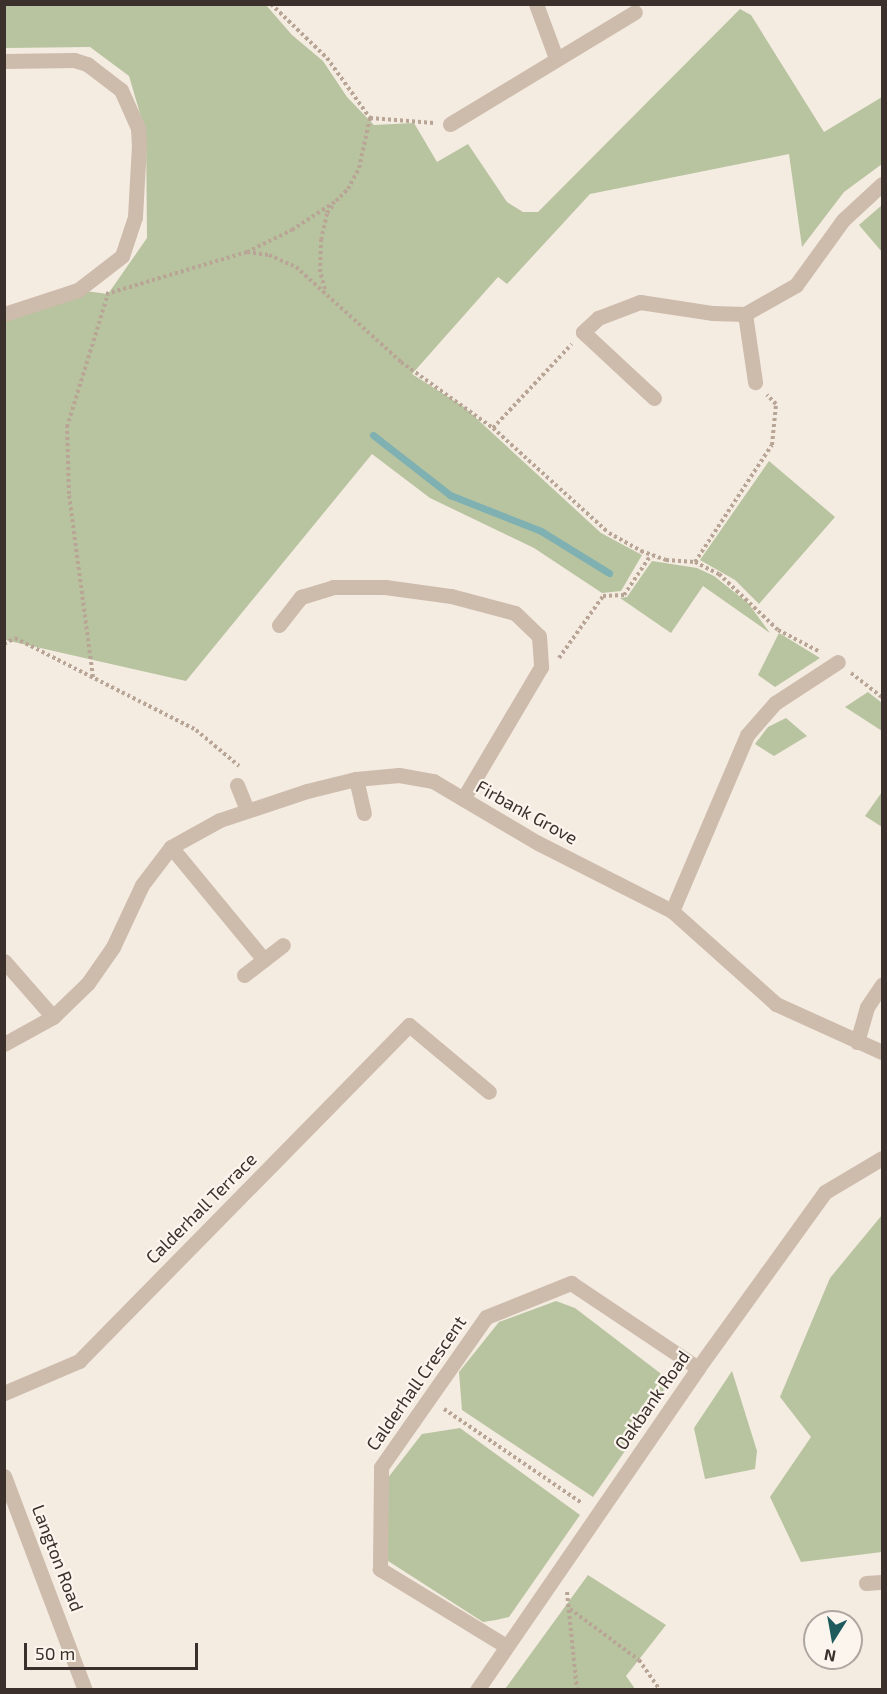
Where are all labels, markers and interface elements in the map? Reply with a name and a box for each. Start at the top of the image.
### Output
street label: Firbank Grove [472,775,582,849]
street label: Calderhall Terrace [141,1148,261,1268]
street label: Calderhall Crescent [361,1312,471,1454]
street label: Oakbank Road [610,1346,694,1454]
street label: Langton Road [28,1502,88,1614]
north arrow [803,1610,863,1670]
scale bar [27,1631,201,1669]
text: 50 m [35,1642,75,1664]
text: N [822,1646,837,1667]

